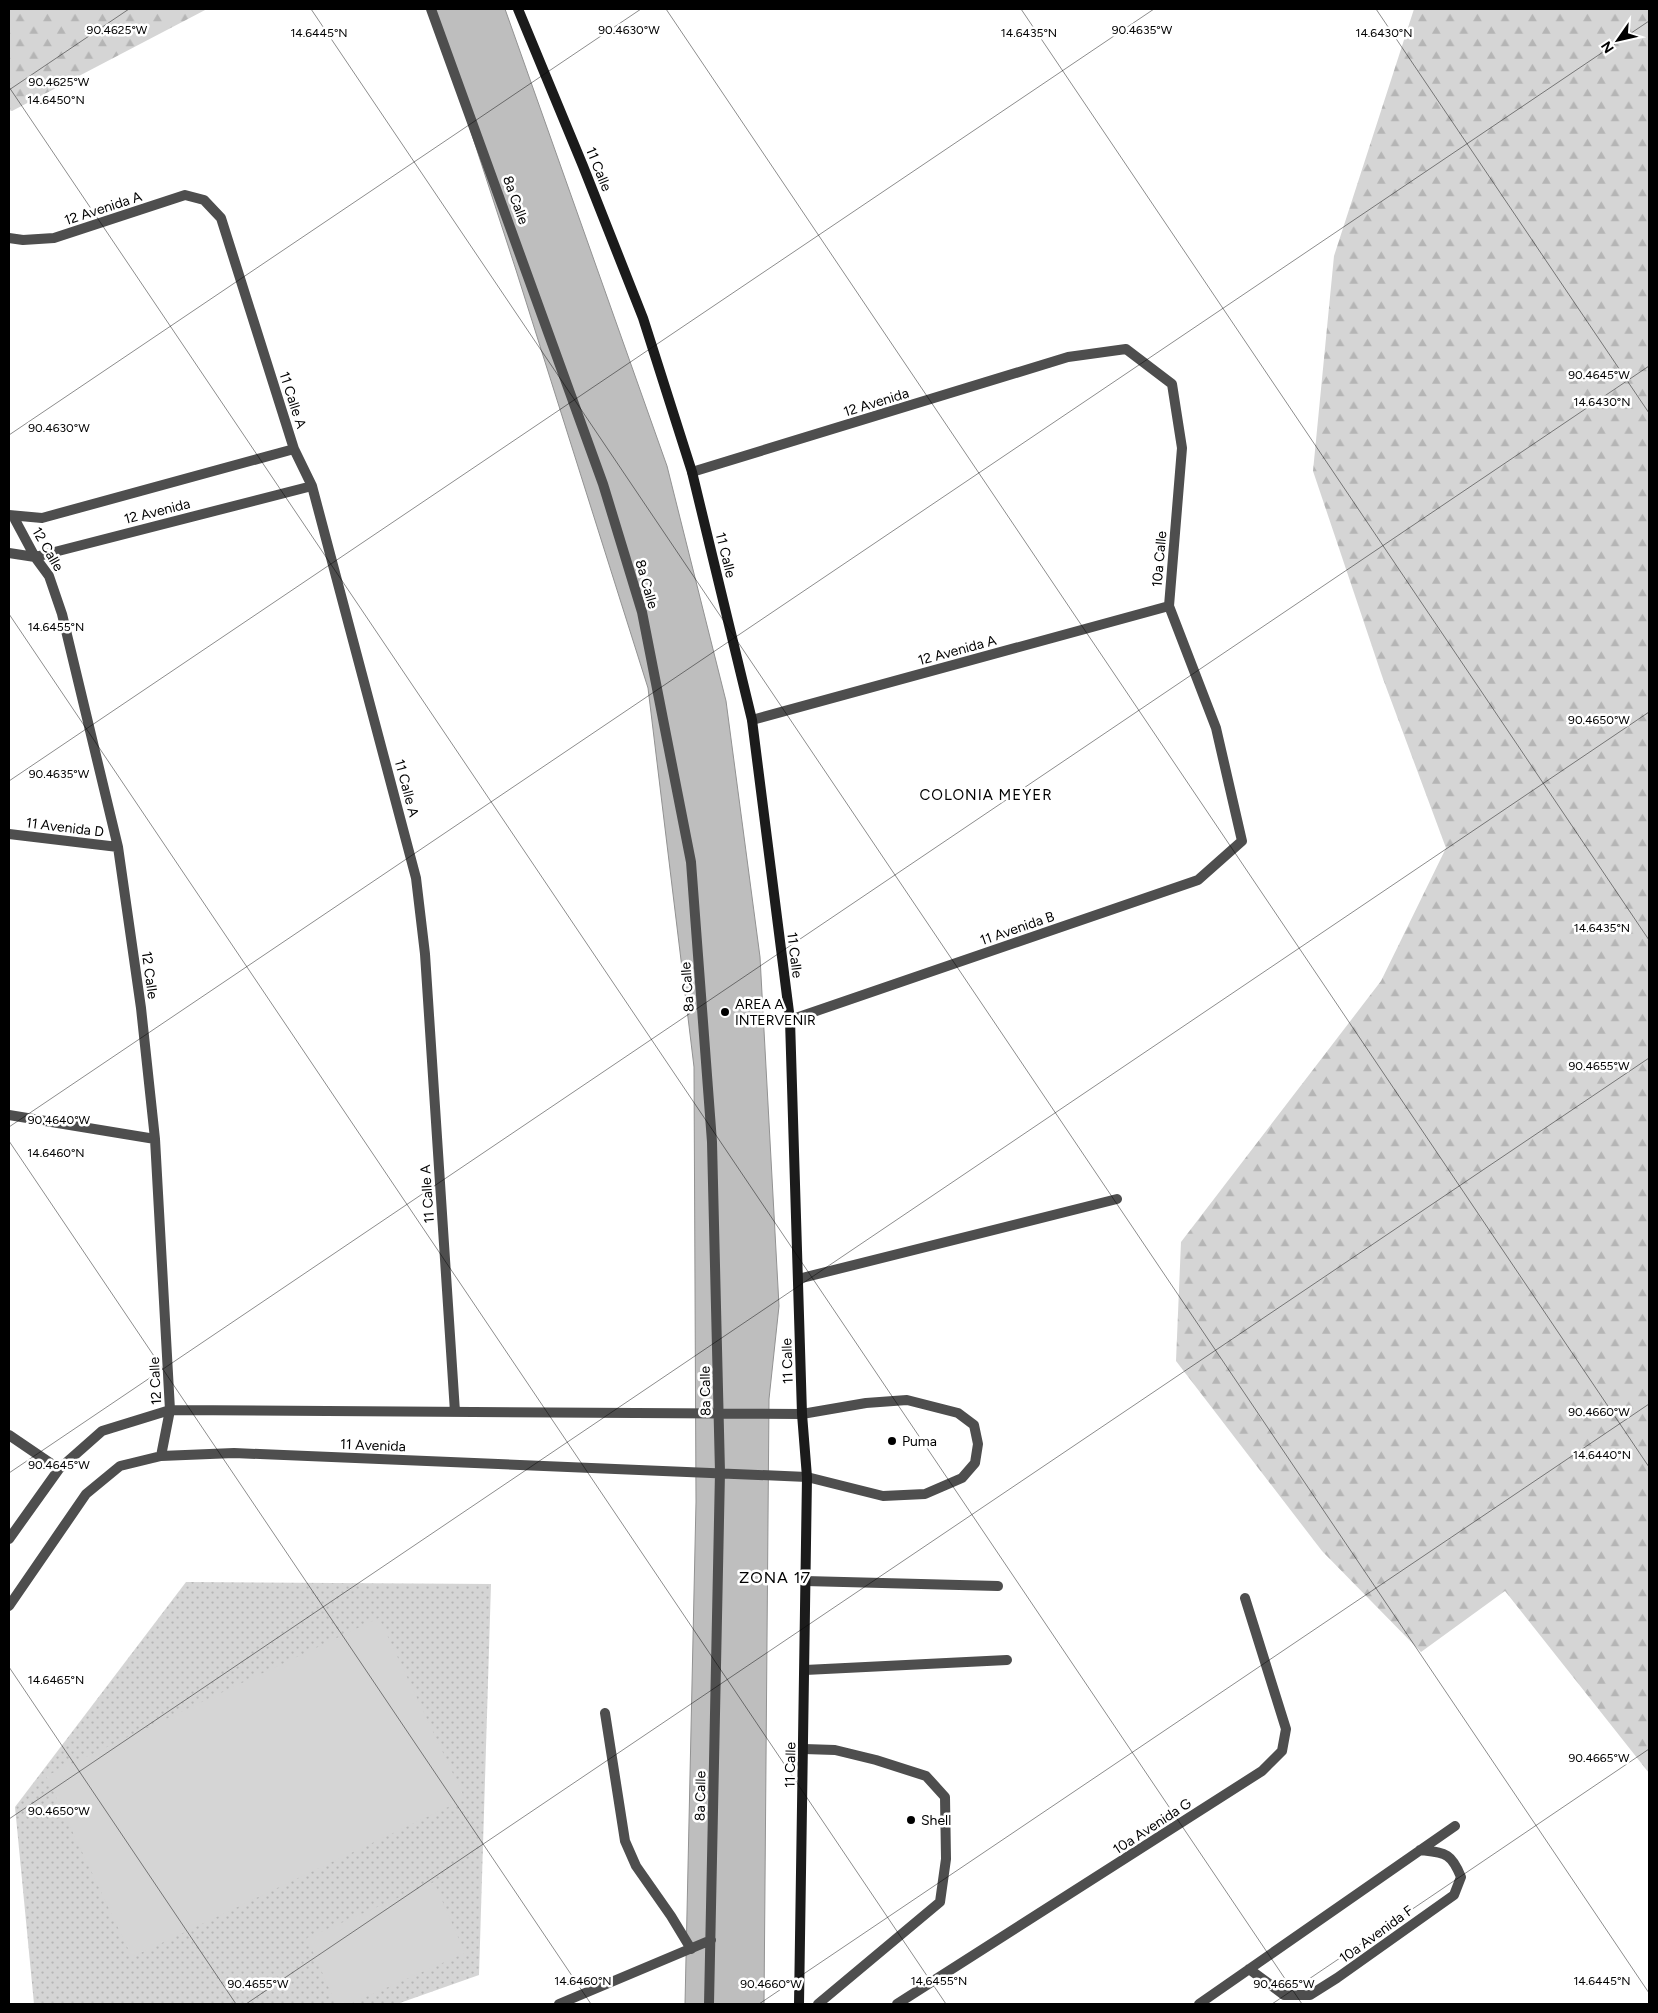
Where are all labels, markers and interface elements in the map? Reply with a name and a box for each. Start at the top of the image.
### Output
north arrow [1593,15,1643,65]
text: 90.4625°W [87,23,148,37]
text: 90.4630°W [598,23,660,37]
text: 90.4635°W [1112,23,1173,37]
text: 14.6445°N [290,26,348,40]
text: 14.6435°N [1001,26,1057,40]
text: 14.6430°N [1355,26,1413,40]
text: N [1598,38,1618,56]
text: 90.4625°W [29,75,90,89]
text: 14.6450°N [27,93,85,107]
street label: 11 Calle [582,145,615,194]
street label: 8a Calle [499,174,532,227]
street label: 12 Avenida A [62,188,145,229]
text: 90.4645°W [1568,368,1630,382]
street label: 11 Calle A [275,369,310,431]
street label: 12 Avenida [841,384,911,420]
text: 14.6430°N [1573,395,1631,409]
text: 90.4630°W [28,421,90,435]
street label: 12 Avenida [122,495,192,528]
street label: 12 Calle [28,524,67,575]
street label: 10a Calle [1149,530,1170,588]
street label: 11 Calle [712,531,739,580]
street label: 8a Calle [631,558,662,611]
text: 14.6455°N [28,620,84,634]
street label: 12 Avenida A [916,632,999,669]
text: 90.4650°W [1568,713,1630,727]
street label: 11 Calle A [391,757,422,819]
text: 90.4635°W [29,767,90,781]
district label: COLONIA MEYER [919,786,1053,804]
street label: 11 Avenida D [25,814,105,841]
street label: 11 Avenida B [978,908,1057,949]
text: 14.6435°N [1574,921,1630,935]
street label: 11 Calle [783,931,806,979]
street label: 12 Calle [138,950,161,1000]
street label: 8a Calle [677,961,698,1013]
place label: AREA A INTERVENIR [735,996,816,1029]
marker: AREA A INTERVENIR [719,1006,731,1018]
text: 90.4655°W [1569,1059,1630,1073]
text: 90.4640°W [28,1113,91,1127]
text: 14.6460°N [27,1146,85,1160]
street label: 11 Calle A [417,1163,438,1224]
street label: 11 Calle [778,1337,797,1384]
street label: 12 Calle [146,1356,165,1405]
street label: 8a Calle [697,1365,714,1416]
text: 90.4660°W [1568,1405,1630,1419]
place label: Puma [902,1433,937,1450]
marker: Puma [886,1435,898,1447]
street label: 11 Avenida [340,1436,406,1455]
text: 14.6440°N [1573,1448,1631,1462]
text: 90.4645°W [28,1458,90,1472]
district label: ZONA 17 [739,1568,811,1587]
text: 14.6465°N [28,1673,84,1687]
street label: 11 Calle [782,1741,799,1788]
text: 90.4665°W [1569,1751,1630,1765]
street label: 8a Calle [692,1770,709,1821]
street label: 10a Avenida G [1110,1795,1195,1858]
text: 90.4650°W [28,1804,90,1818]
place label: Shell [921,1812,951,1829]
marker: Shell [905,1814,917,1826]
street label: 10a Avenida F [1336,1902,1417,1967]
text: 14.6460°N [554,1974,612,1988]
text: 14.6455°N [911,1974,967,1988]
text: 14.6445°N [1573,1974,1631,1988]
text: 90.4655°W [228,1977,289,1991]
text: 90.4660°W [740,1977,802,1991]
text: 90.4665°W [1254,1977,1315,1991]

